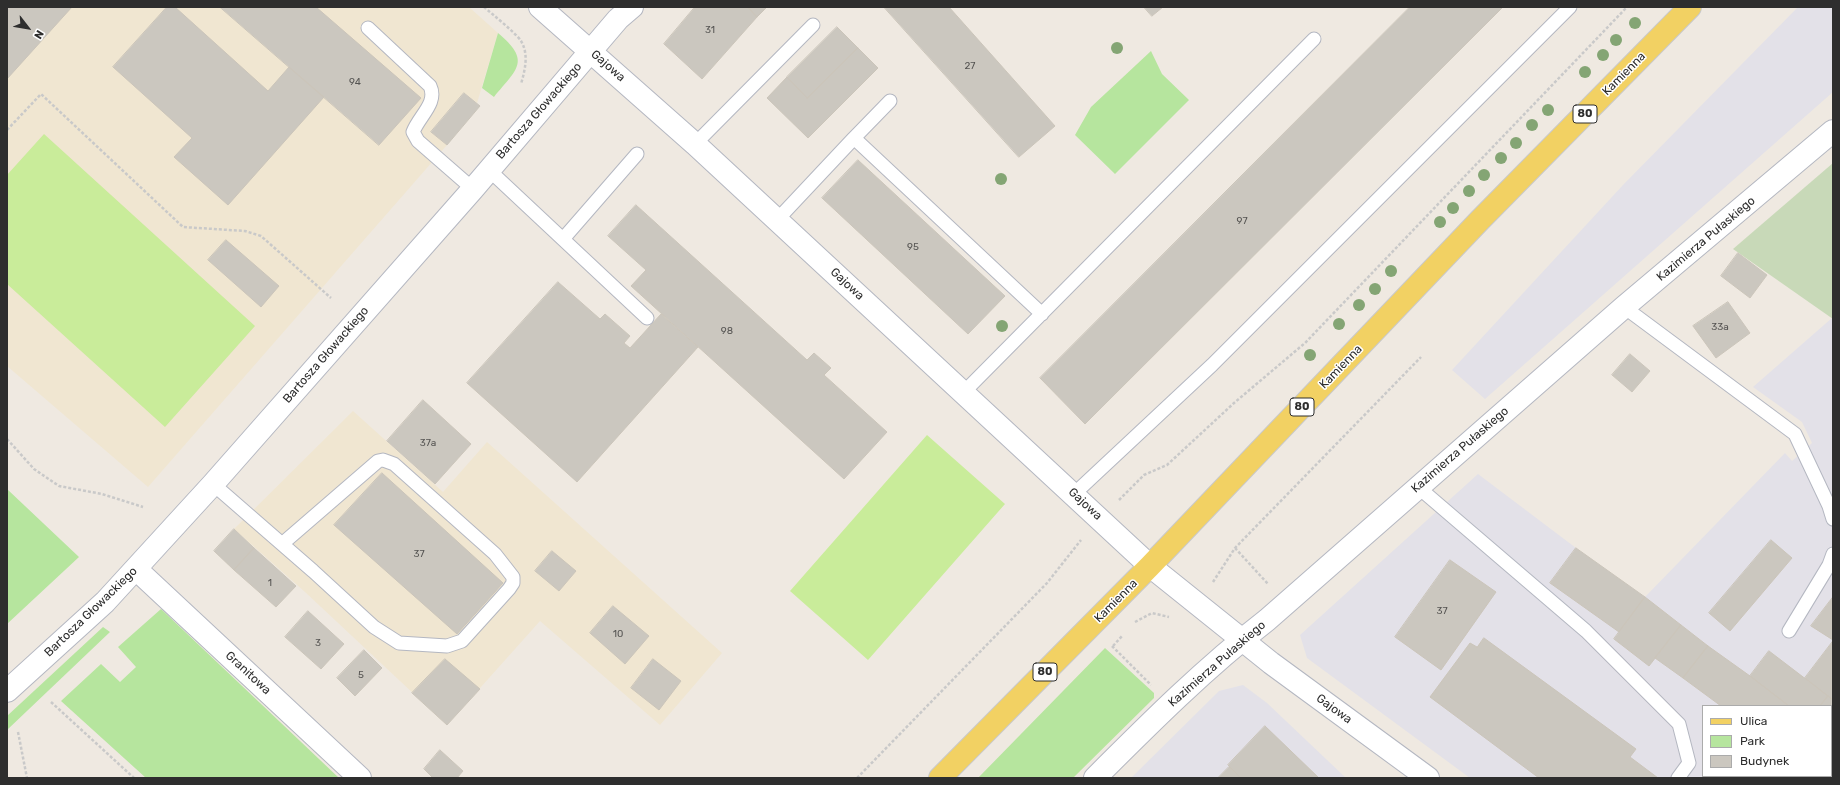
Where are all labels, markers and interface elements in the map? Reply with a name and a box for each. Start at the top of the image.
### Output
north arrow [8,8,48,48]
house number: 31 [705,24,715,36]
text: N [31,28,46,41]
street label: Gajowa [588,47,628,85]
street label: Kamienna [1599,49,1649,99]
street label: Bartosza Głowackiego [493,60,585,162]
house number: 27 [965,60,975,72]
house number: 94 [349,76,361,88]
road number: 80 [1573,105,1597,123]
street label: Kazimierza Pułaskiego [1654,194,1758,284]
house number: 97 [1236,215,1248,227]
house number: 95 [907,241,919,253]
street label: Gajowa [827,265,867,303]
street label: Bartosza Głowackiego [280,304,372,406]
house number: 33a [1711,321,1729,333]
house number: 98 [721,325,733,337]
street label: Kamienna [1317,342,1365,392]
road number: 80 [1290,398,1314,416]
street label: Kazimierza Pułaskiego [1408,404,1512,496]
house number: 37a [420,437,436,449]
street label: Gajowa [1065,485,1105,523]
house number: 37 [413,548,425,560]
street label: Bartosza Głowackiego [42,564,140,660]
street label: Kamienna [1091,576,1141,626]
house number: 1 [268,577,272,589]
house number: 37 [1436,605,1448,617]
street label: Kazimierza Pułaskiego [1165,618,1269,710]
house number: 10 [613,628,623,640]
house number: 3 [315,637,321,649]
street label: Granitowa [222,648,274,698]
road number: 80 [1033,663,1057,681]
house number: 5 [358,669,364,681]
street label: Gajowa [1313,691,1355,727]
legend [1702,705,1832,777]
text: Ulica [1740,714,1767,728]
text: Park [1740,734,1765,748]
text: Budynek [1740,754,1789,768]

